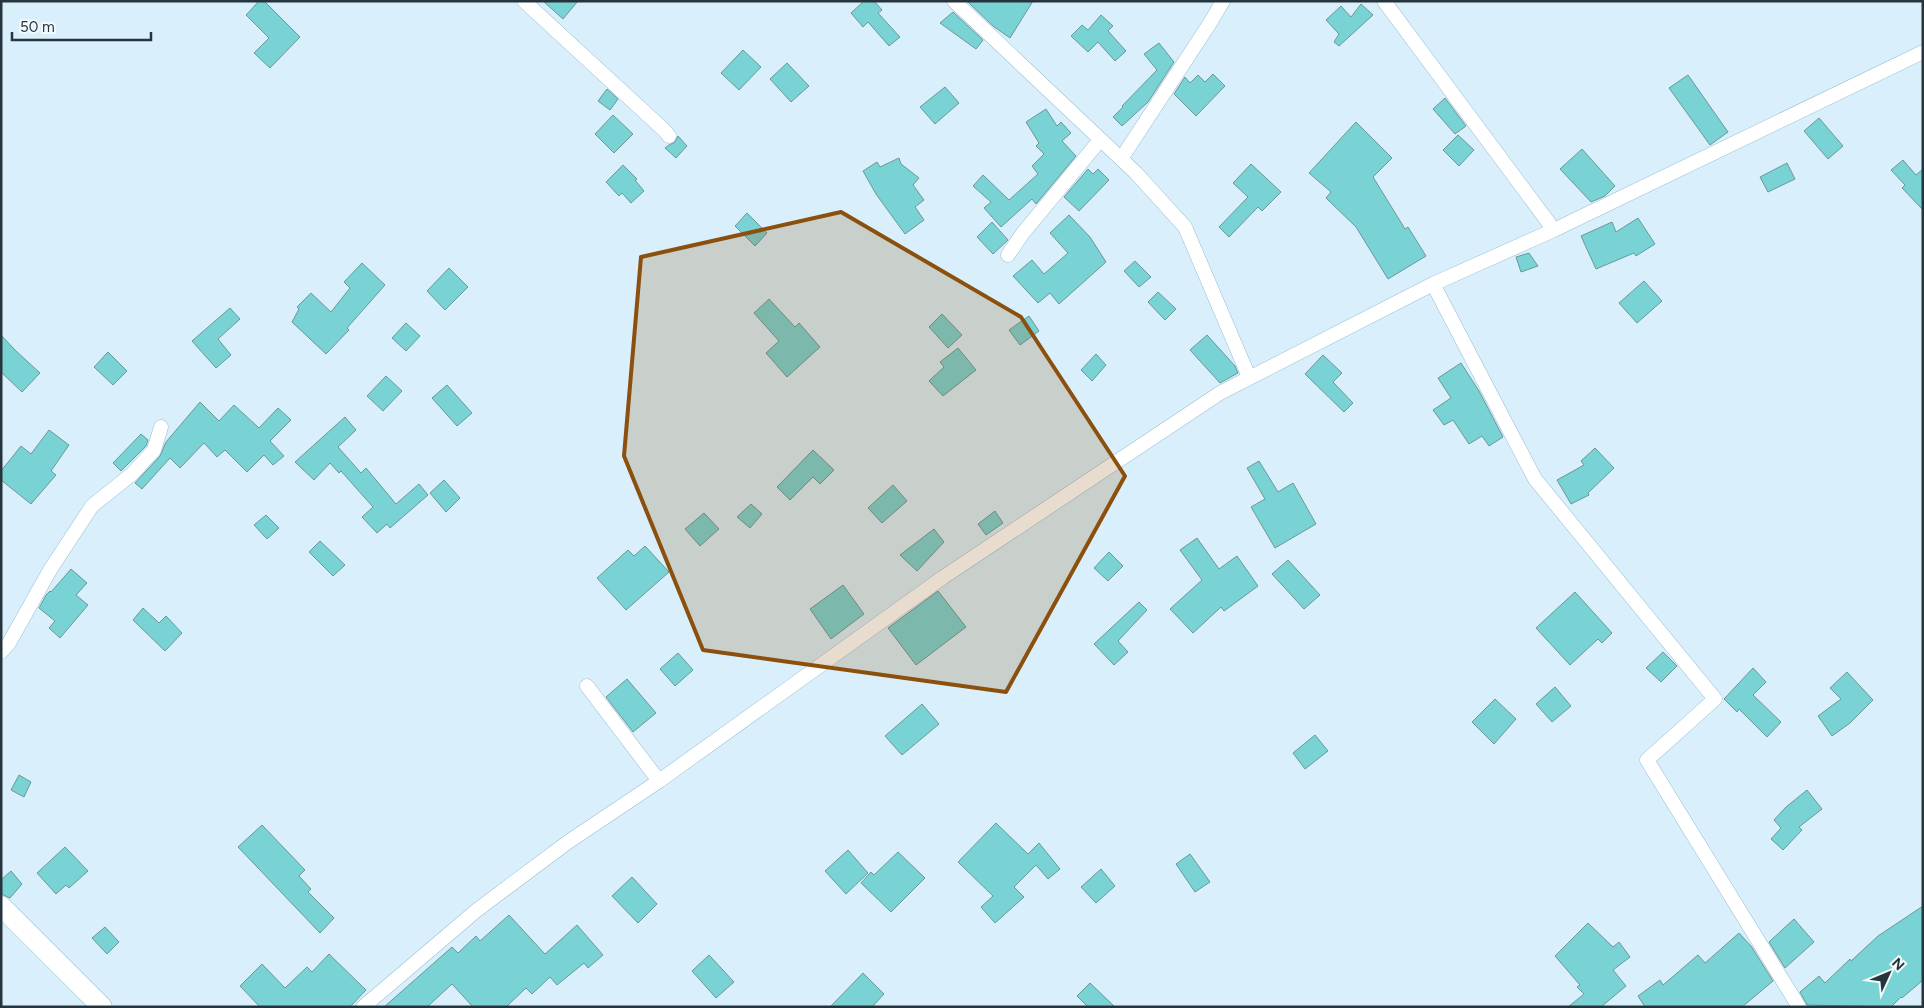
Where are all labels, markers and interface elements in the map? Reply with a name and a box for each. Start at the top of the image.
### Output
scale bar [12,10,151,42]
text: 50 m [20,18,55,36]
north arrow [1864,948,1914,998]
text: N [1888,955,1908,974]

